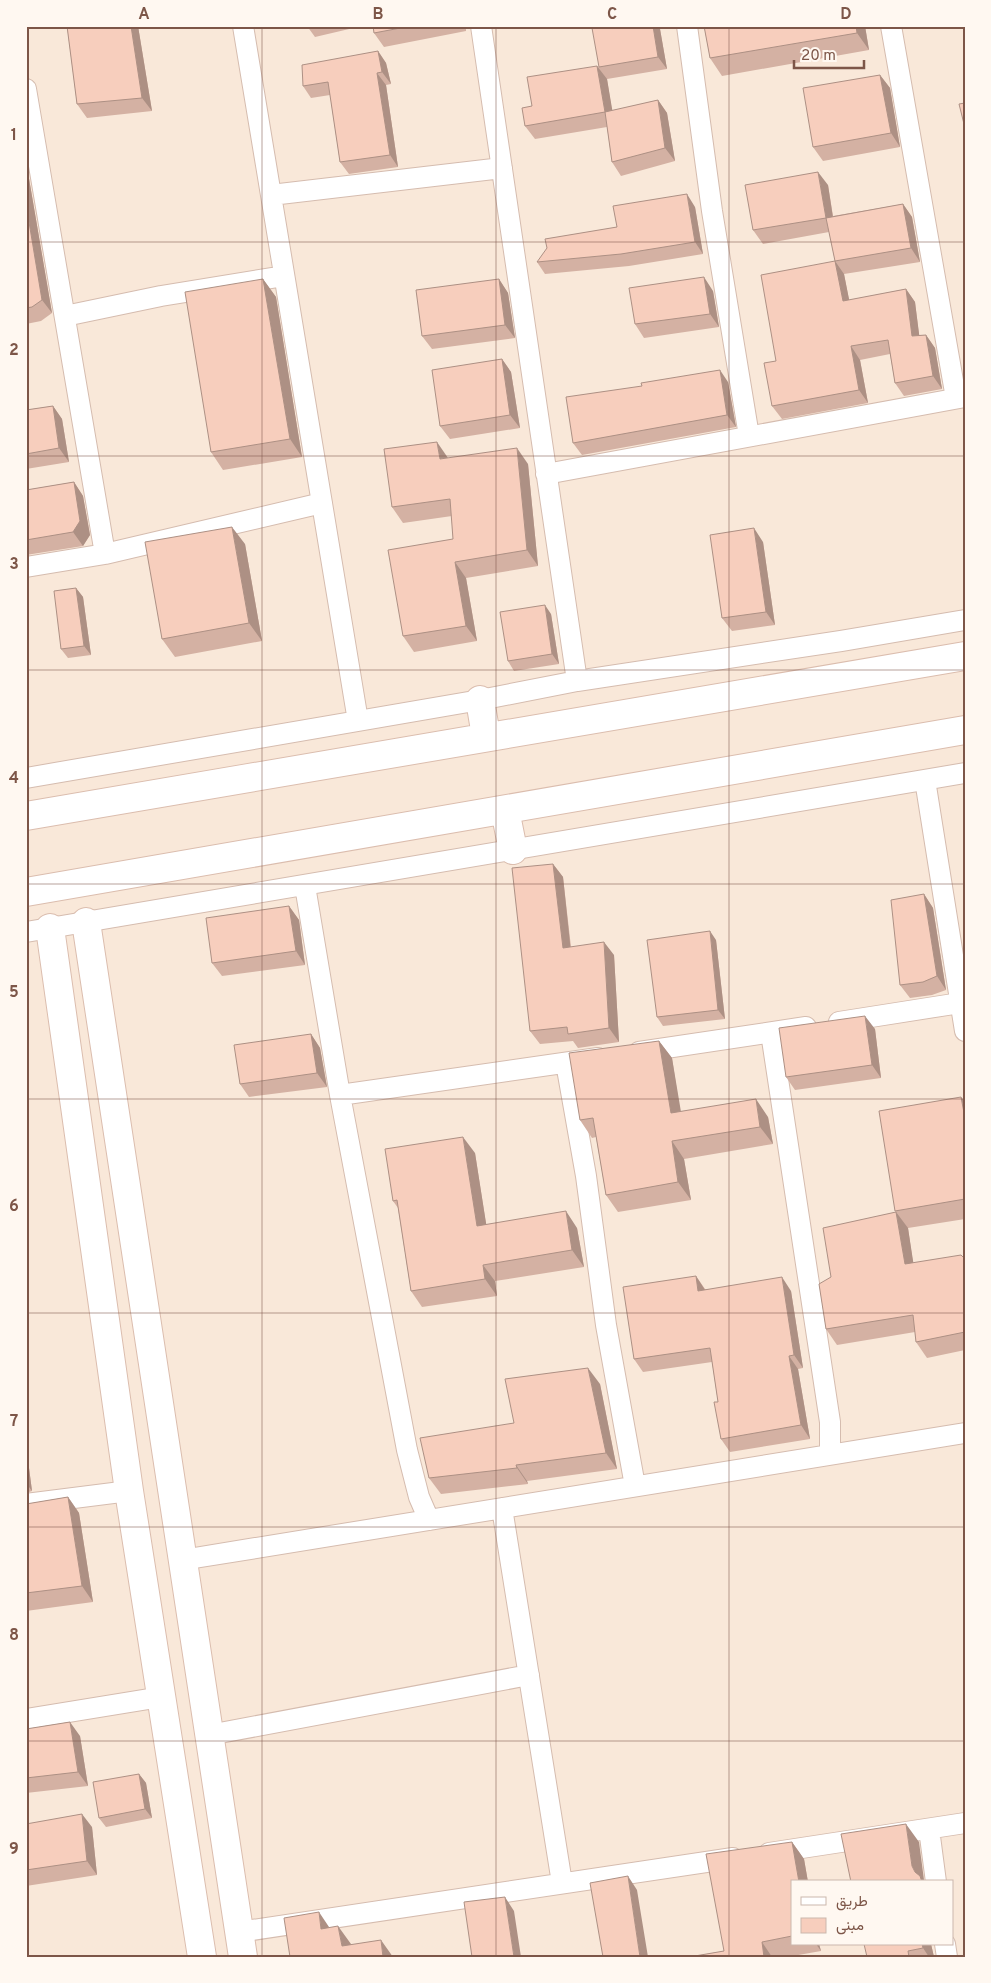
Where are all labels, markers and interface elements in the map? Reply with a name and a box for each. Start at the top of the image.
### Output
text: A [138,5,150,25]
text: B [372,5,384,25]
text: C [607,5,617,25]
text: D [840,5,852,25]
scale bar [794,38,864,70]
text: 20 m [801,47,836,66]
text: 1 [11,126,17,146]
text: 2 [9,341,19,361]
text: 3 [9,555,19,575]
text: 4 [9,769,19,789]
text: 5 [9,983,19,1003]
text: 6 [9,1197,19,1217]
text: 7 [10,1412,18,1432]
text: 8 [9,1626,19,1646]
text: 9 [9,1840,19,1860]
legend [791,1880,954,1946]
text: طريق [836,1893,868,1912]
text: مبنى [836,1917,864,1936]

